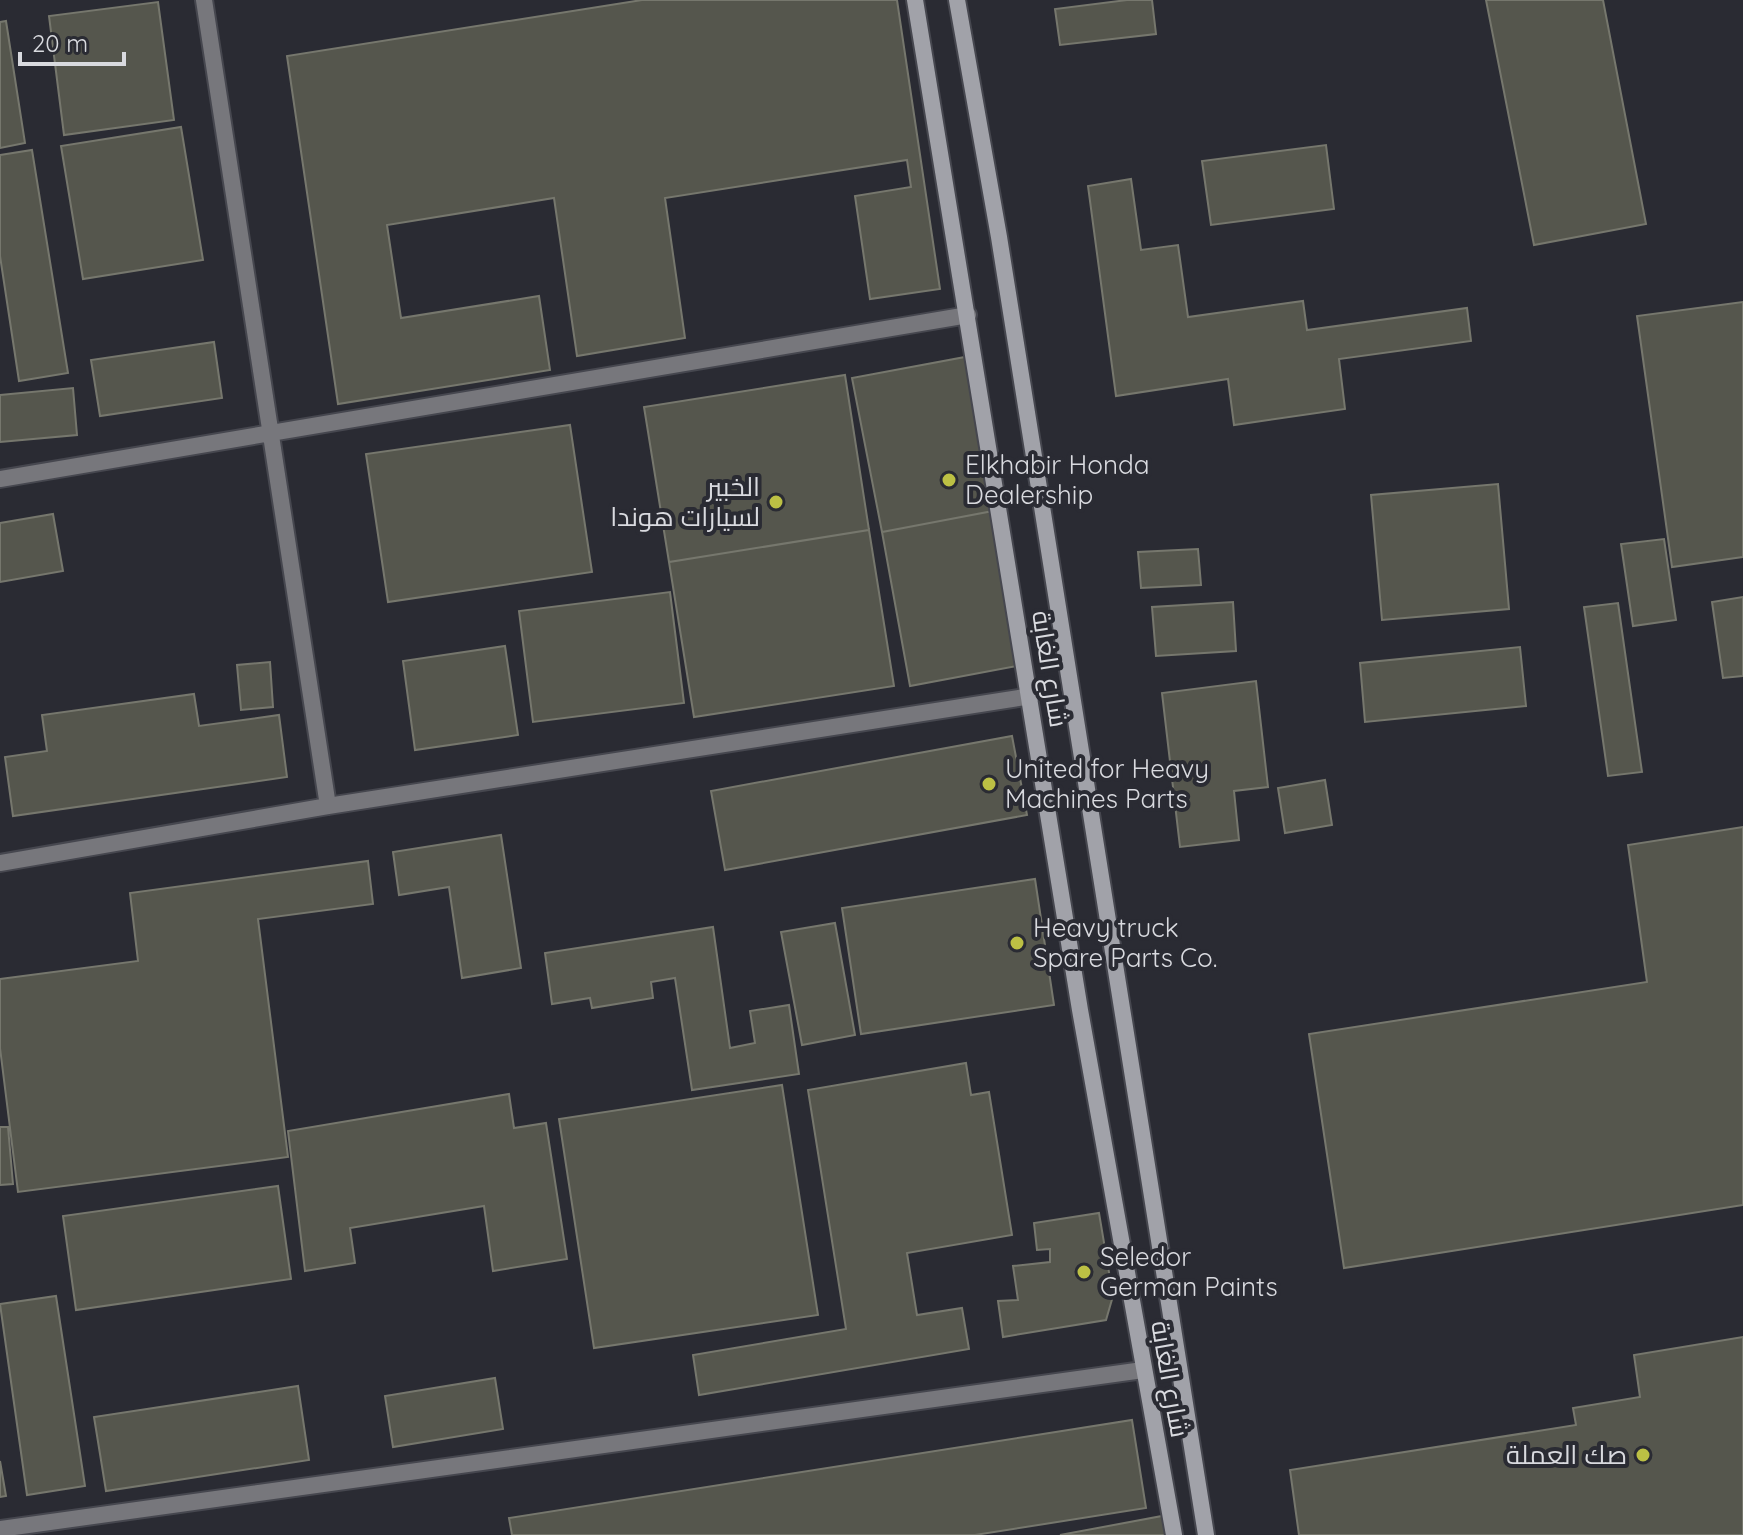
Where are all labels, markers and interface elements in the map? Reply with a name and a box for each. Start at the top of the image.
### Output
scale bar [20,16,124,66]
text: 20 m [32,28,88,58]
place label: Elkhabir Honda Dealership [965,448,1149,511]
place label: الخبير لسيارات هوندا [610,470,760,533]
marker: Elkhabir Honda Dealership [940,471,958,489]
marker: الخبير لسيارات هوندا [767,493,785,511]
street label: شارع الغابة [1024,608,1076,730]
place label: United for Heavy Machines Parts [1005,752,1209,815]
marker: United for Heavy Machines Parts [980,775,998,793]
place label: Heavy truck Spare Parts Co. [1033,911,1218,974]
marker: Heavy truck Spare Parts Co. [1008,934,1026,952]
place label: Seledor German Paints [1100,1240,1278,1303]
marker: Seledor German Paints [1075,1263,1093,1281]
street label: شارع الغابة [1143,1318,1197,1440]
place label: صك العملة [1506,1438,1627,1471]
marker: صك العملة [1634,1446,1652,1464]

